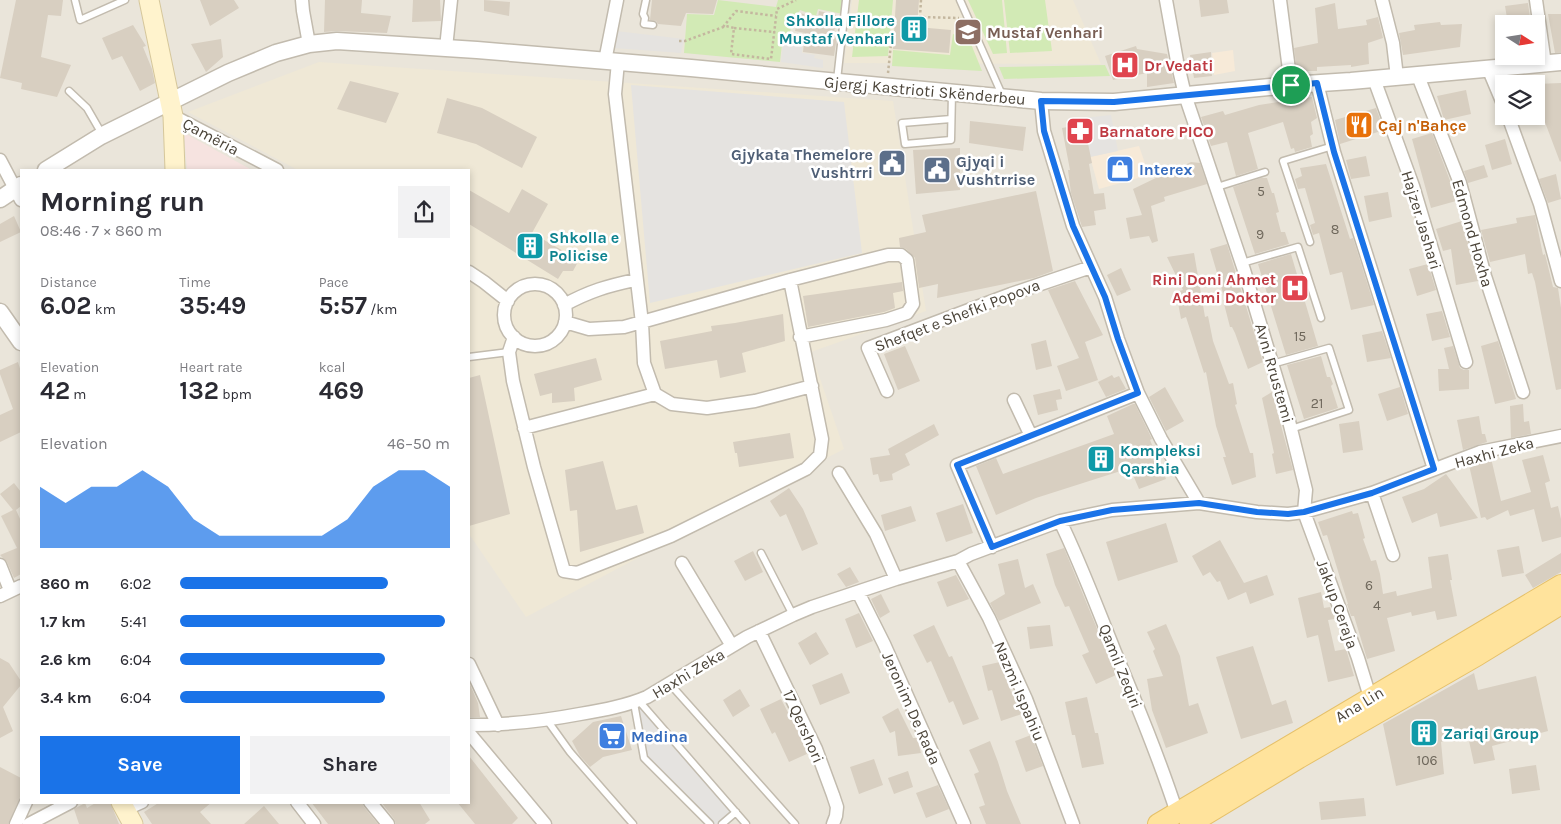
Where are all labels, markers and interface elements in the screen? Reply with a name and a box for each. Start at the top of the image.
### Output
place label: Shkolla Fillore Mustaf Venhari [779,11,895,48]
building icon: Shkolla Fillore Mustaf Venhari [899,14,929,44]
north arrow [1495,15,1545,65]
map controls [1495,15,1545,125]
school or university icon: Mustaf Venhari [953,17,983,47]
place label: Mustaf Venhari [987,23,1103,42]
hospital icon: Dr Vedati [1110,50,1140,80]
place label: Dr Vedati [1144,56,1214,75]
pin [1270,64,1312,106]
icon: arrive [1277,71,1305,99]
street label: Gjergj Kastrioti Skënderbeu [823,72,1027,109]
button: layers [1495,75,1545,125]
restaurant icon: Çaj n'Bahçe [1344,110,1374,140]
street label: Çamëria [179,114,242,159]
pharmacy icon: Barnatore PICO [1065,116,1095,146]
place label: Çaj n'Bahçe [1378,116,1466,135]
place label: Barnatore PICO [1099,122,1214,141]
place label: Gjykata Themelore Vushtrri [731,145,873,182]
public building icon: Gjykata Themelore Vushtrri [877,148,907,178]
place label: Gjyqi i Vushtrrise [956,152,1035,189]
shop icon: Interex [1105,154,1135,184]
public building icon: Gjyqi i Vushtrrise [922,155,952,185]
place label: Interex [1139,160,1192,179]
street label: Hajzer Jashari [1397,168,1446,272]
street label: Edmond Hoxha [1448,177,1497,289]
house number: 5 [1257,183,1265,200]
text: Morning run [40,185,205,218]
button: share [398,186,450,238]
text: 08:46 · 7 × 860 m [40,221,162,240]
house number: 8 [1331,221,1339,238]
house number: 9 [1256,226,1264,243]
place label: Shkolla e Policise [549,228,619,265]
building icon: Shkolla e Policise [515,231,545,261]
place label: Rini Doni Ahmet Ademi Doktor [1152,270,1277,307]
hospital icon: Rini Doni Ahmet Ademi Doktor [1280,273,1310,303]
text: Distance [40,274,97,291]
text: Time [179,274,211,291]
text: Pace [319,274,349,291]
street label: Shefqet e Shefki Popova [872,275,1043,356]
text: 6.02 [40,291,92,320]
text: 35:49 [179,291,246,320]
text: 5:57 [319,291,367,320]
text: km [92,301,116,318]
text: /km [367,301,397,318]
street label: Avni Rrustemi [1251,321,1298,425]
house number: 15 [1294,328,1306,345]
text: Elevation [40,359,99,376]
text: Heart rate [179,359,242,376]
text: kcal [319,359,345,376]
text: 42 [40,376,70,405]
text: 132 [179,376,219,405]
text: 469 [319,376,364,405]
text: m [70,386,86,403]
text: bpm [219,386,252,403]
house number: 21 [1311,395,1323,412]
street label: Haxhi Zeka [1452,433,1536,472]
text: Elevation [40,434,108,453]
text: 46–50 m [387,434,450,453]
place label: Kompleksi Qarshia [1120,441,1201,478]
building icon: Kompleksi Qarshia [1086,444,1116,474]
street label: Jakup Ceraja [1313,557,1362,651]
text: 860 m [40,574,89,593]
text: 6:02 [120,574,152,593]
house number: 6 [1365,577,1373,594]
house number: 4 [1373,597,1381,614]
text: 1.7 km [40,612,86,631]
text: 5:41 [120,612,147,631]
street label: Qamil Zeqiri [1095,621,1146,711]
street label: Nazmi Ispahiu [990,639,1049,744]
street label: Haxhi Zeka [648,644,728,703]
street label: Jeronim De Rada [878,649,945,768]
text: 2.6 km [40,650,92,669]
text: 6:04 [120,650,151,669]
street label: Ana Lin [1331,683,1387,726]
street label: 17 Qershori [779,687,828,766]
text: 3.4 km [40,688,92,707]
text: 6:04 [120,688,151,707]
building icon: Zariqi Group [1409,718,1439,748]
supermarket icon: Medina [597,721,627,751]
place label: Zariqi Group [1443,724,1539,743]
place label: Medina [631,727,688,746]
button: Save [40,736,240,794]
button: Share [250,736,450,794]
house number: 106 [1417,752,1437,769]

